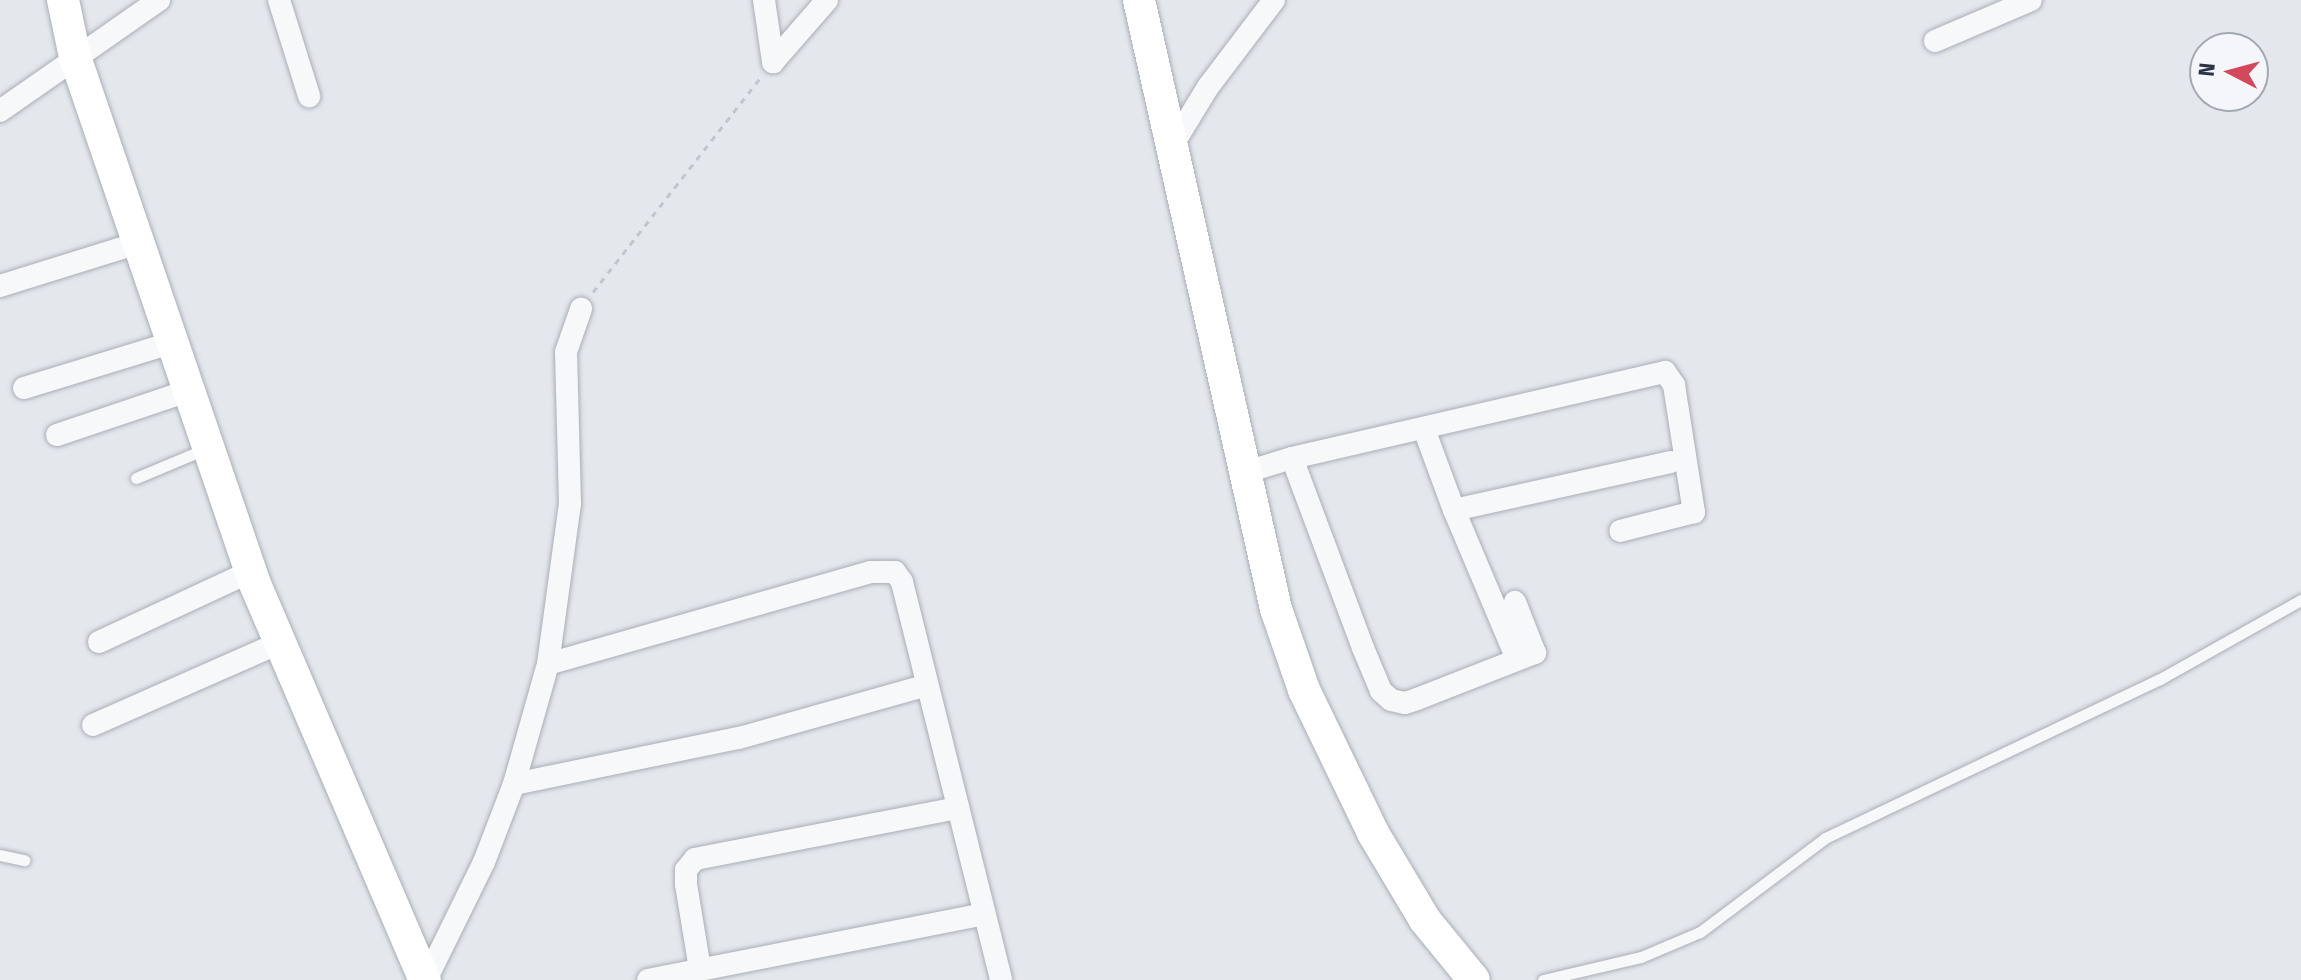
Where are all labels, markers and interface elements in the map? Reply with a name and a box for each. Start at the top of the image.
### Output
north arrow [2189,32,2269,112]
text: N [2193,62,2221,78]

